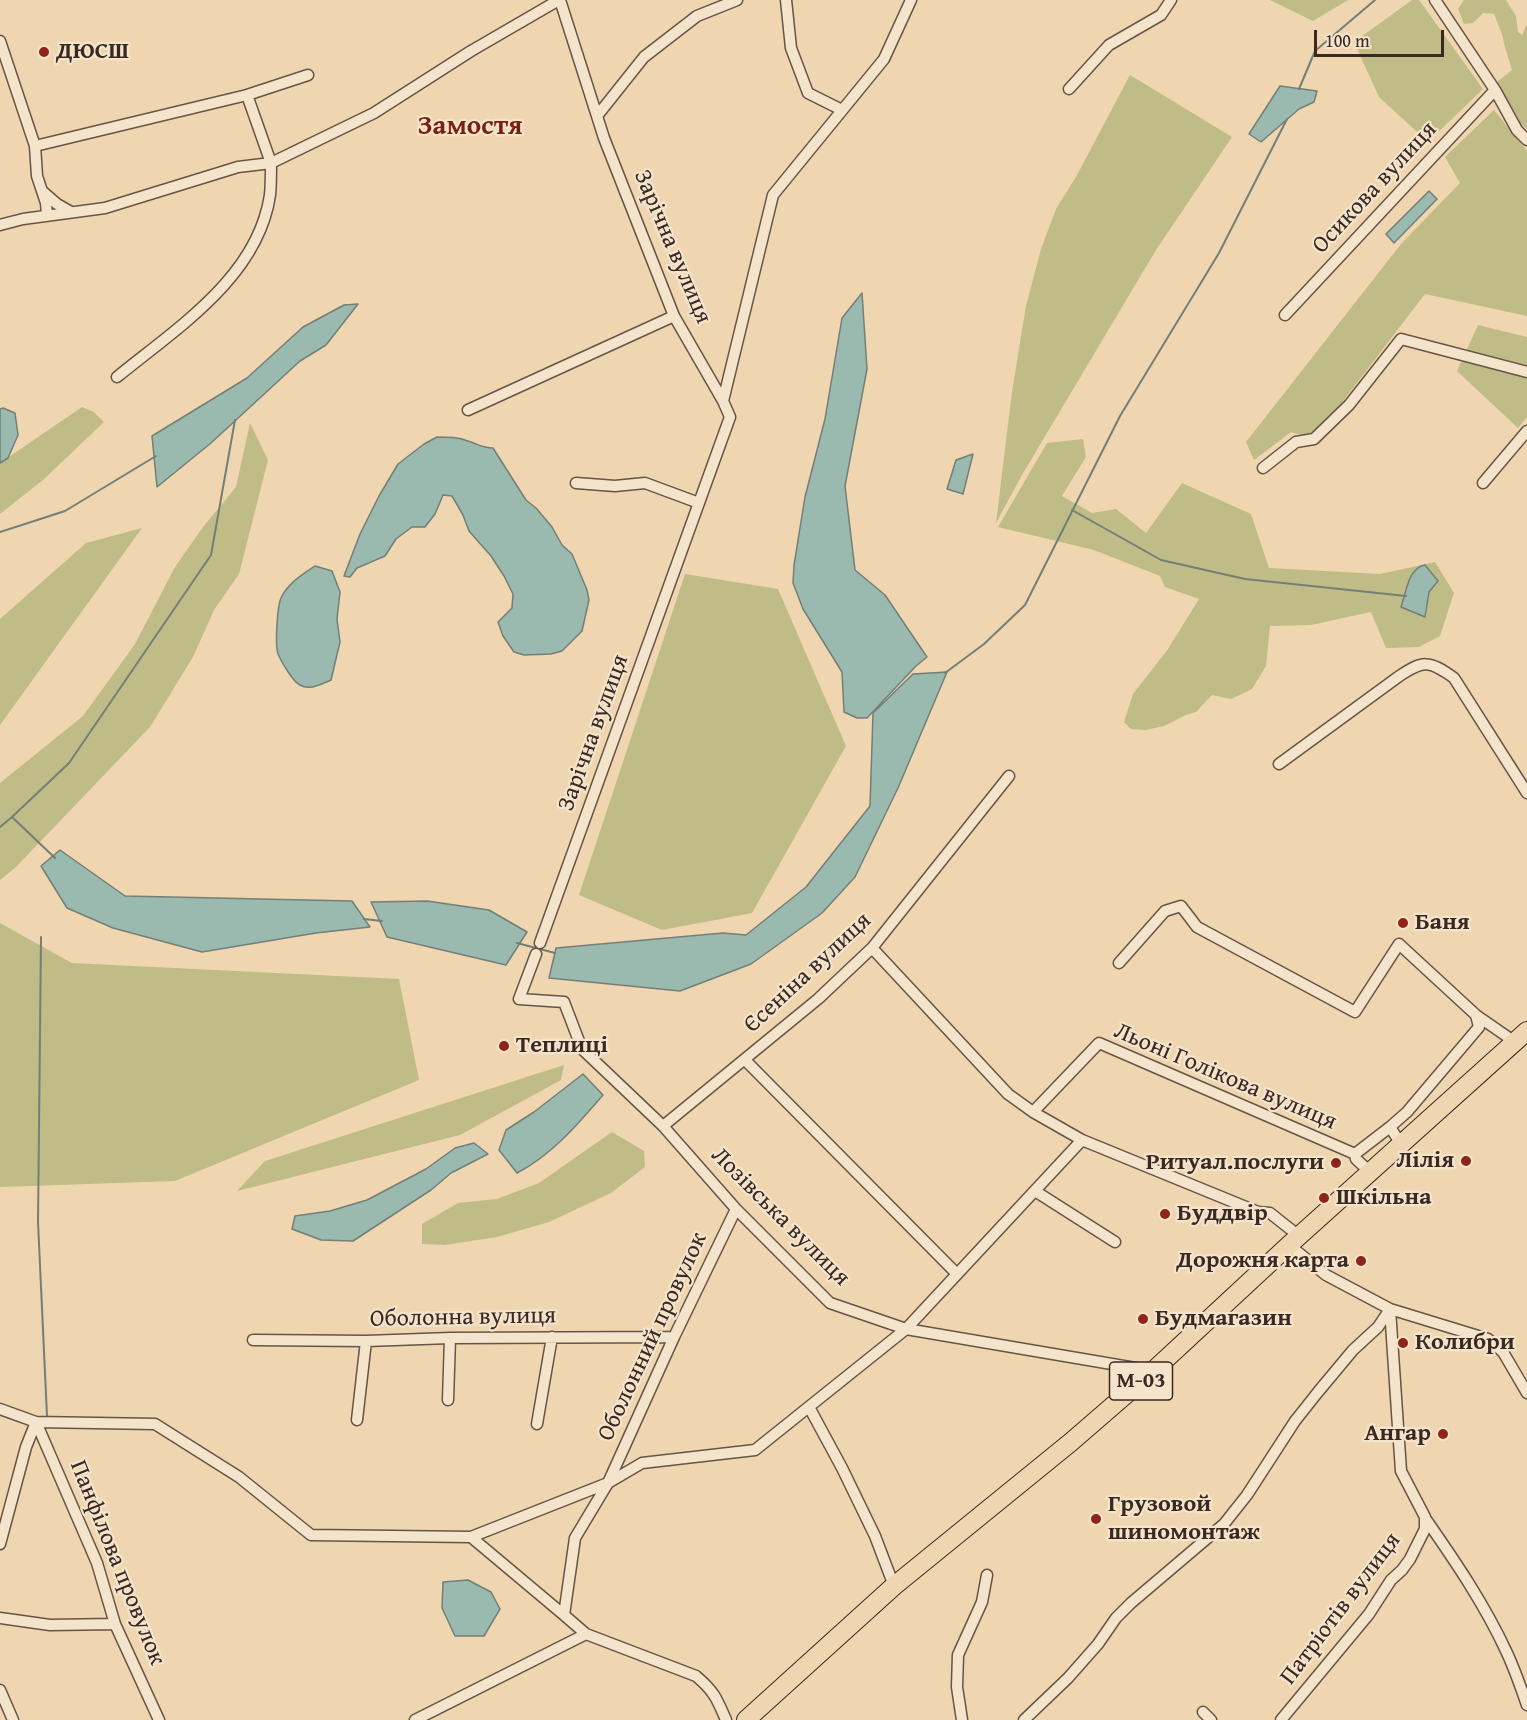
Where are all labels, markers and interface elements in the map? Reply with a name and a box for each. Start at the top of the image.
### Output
scale bar [1317,18,1448,56]
text: 100 m [1325,27,1370,54]
place label: ДЮСШ [56,38,129,66]
marker: ДЮСШ [37,45,51,59]
district label: Замостя [417,111,523,143]
street label: Осикова вулиця [1307,116,1443,260]
street label: Зарічна вулиця [627,166,717,328]
street label: Зарічна вулиця [552,651,636,815]
street label: Єсеніна вулиця [738,907,878,1039]
place label: Баня [1415,909,1470,937]
marker: Баня [1396,916,1410,930]
street label: Льоні Голікова вулиця [1109,1017,1341,1137]
place label: Теплиці [516,1032,608,1060]
marker: Теплиці [497,1039,511,1053]
street label: Лозівська вулиця [704,1141,856,1293]
place label: Лілія [1396,1147,1454,1175]
place label: Ритуал.послуги [1146,1149,1324,1177]
marker: Лілія [1459,1154,1473,1168]
marker: Ритуал.послуги [1329,1156,1343,1170]
place label: Шкільна [1336,1184,1431,1212]
marker: Шкільна [1317,1191,1331,1205]
place label: Буддвір [1177,1200,1268,1228]
marker: Буддвір [1158,1207,1172,1221]
street label: Оболонний провулок [592,1228,714,1446]
place label: Дорожня карта [1176,1247,1349,1275]
marker: Дорожня карта [1354,1254,1368,1268]
street label: Оболонна вулиця [370,1302,556,1334]
place label: Будмагазин [1155,1305,1292,1333]
marker: Будмагазин [1136,1312,1150,1326]
place label: Колибри [1415,1329,1515,1357]
marker: Колибри [1396,1336,1410,1350]
road number: М-03 [1110,1362,1172,1400]
place label: Ангар [1364,1420,1431,1448]
marker: Ангар [1436,1427,1450,1441]
street label: Панфілова провулок [63,1456,171,1670]
place label: Грузовой шиномонтаж [1108,1491,1260,1547]
marker: Грузовой шиномонтаж [1089,1512,1103,1526]
street label: Патріотів вулиця [1274,1527,1408,1691]

